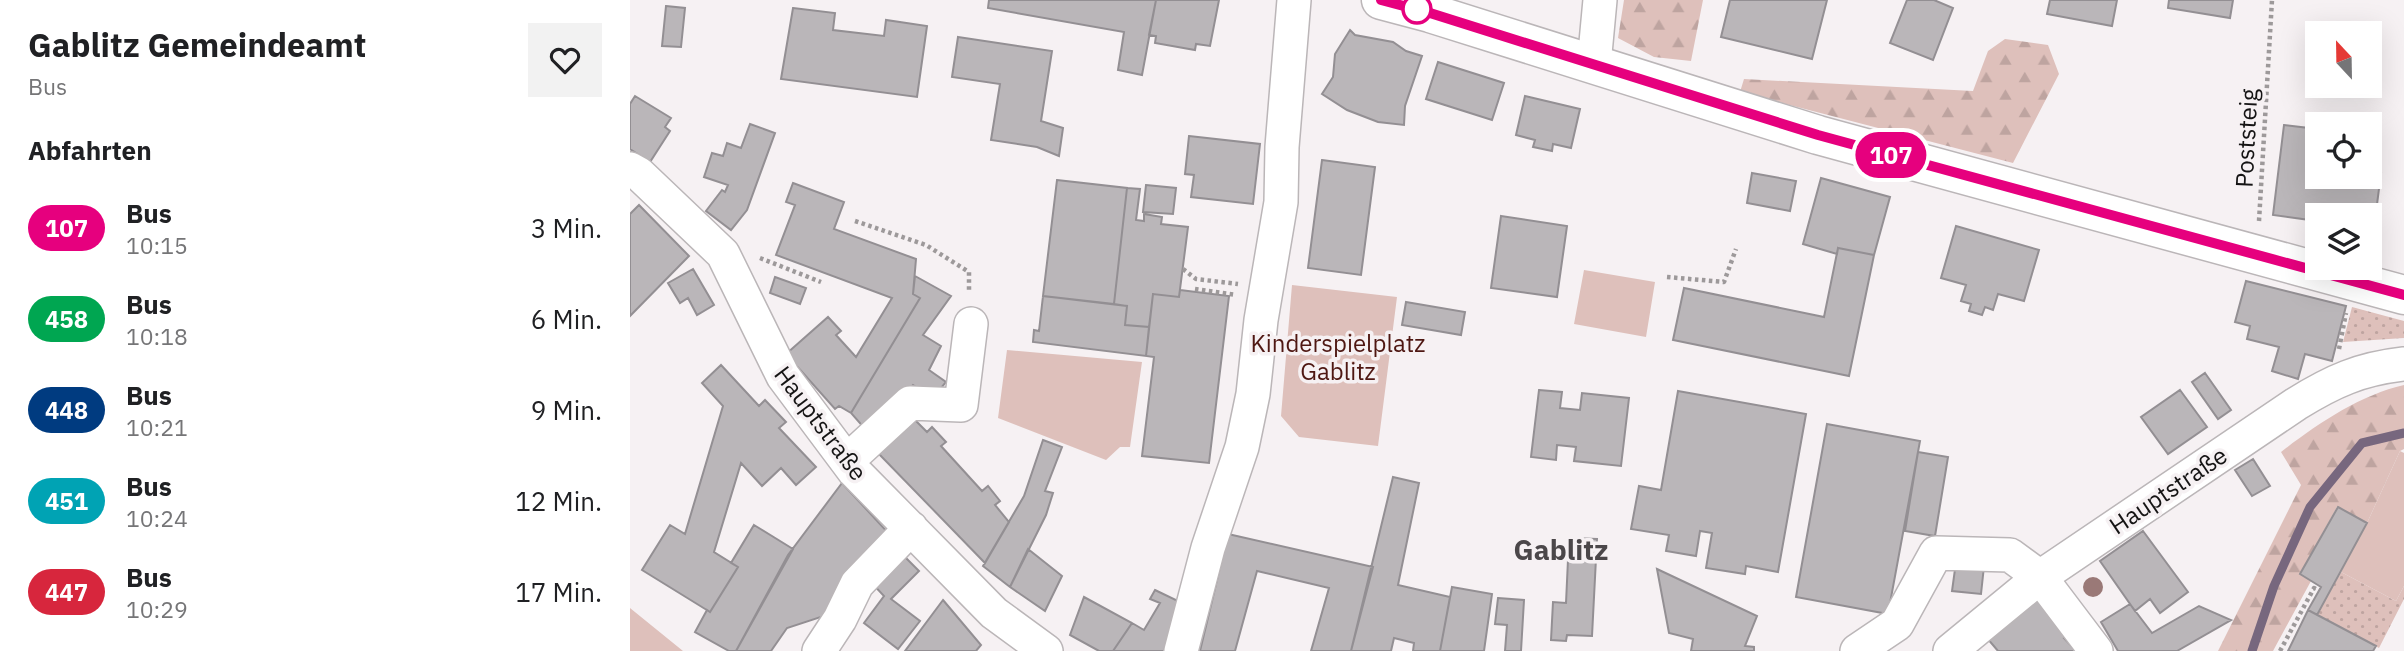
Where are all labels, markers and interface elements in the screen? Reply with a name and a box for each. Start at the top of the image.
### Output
unlabelled marker [1402,0,1432,24]
north arrow [2305,21,2382,98]
map controls [2305,21,2382,280]
text: Gablitz Gemeindeamt [28,23,366,66]
button: heart [528,23,602,97]
text: Bus [28,71,67,101]
street label: Poststeig [2227,87,2265,188]
button: locate [2305,112,2382,189]
line badge: 107 [1851,132,1931,178]
text: Abfahrten [28,133,152,167]
text: 107 [1869,139,1913,171]
text: Bus [126,196,172,230]
button: layers [2305,203,2382,280]
text: 3 Min. [531,211,602,245]
text: 107 [45,212,88,244]
text: 10:15 [126,230,188,260]
text: Bus [126,287,172,321]
text: 6 Min. [531,302,602,336]
text: 458 [45,303,88,335]
text: 10:18 [126,321,188,351]
park label: Kinderspielplatz Gablitz [1251,327,1425,387]
street label: Hauptstraße [767,359,875,487]
text: Bus [126,378,172,412]
text: 9 Min. [531,393,602,427]
text: 448 [45,394,88,426]
text: 10:21 [126,412,188,442]
street label: Hauptstraße [2103,439,2233,541]
text: Bus [126,469,172,503]
text: 12 Min. [515,484,602,518]
text: 451 [45,485,88,517]
text: 10:24 [126,503,188,533]
district label: Gablitz [1514,531,1608,568]
text: Bus [126,560,172,594]
text: 17 Min. [515,575,602,609]
text: 447 [45,576,88,608]
text: 10:29 [126,594,188,624]

